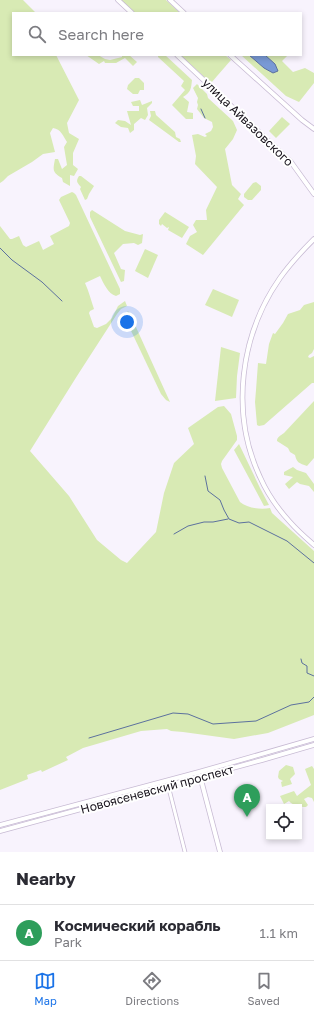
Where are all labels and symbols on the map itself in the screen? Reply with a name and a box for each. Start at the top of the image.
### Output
street label: улица Айвазовского [199,75,297,169]
your location [117,312,137,332]
street label: Новоясеневский проспект [79,761,235,817]
pin: A [234,784,260,817]

